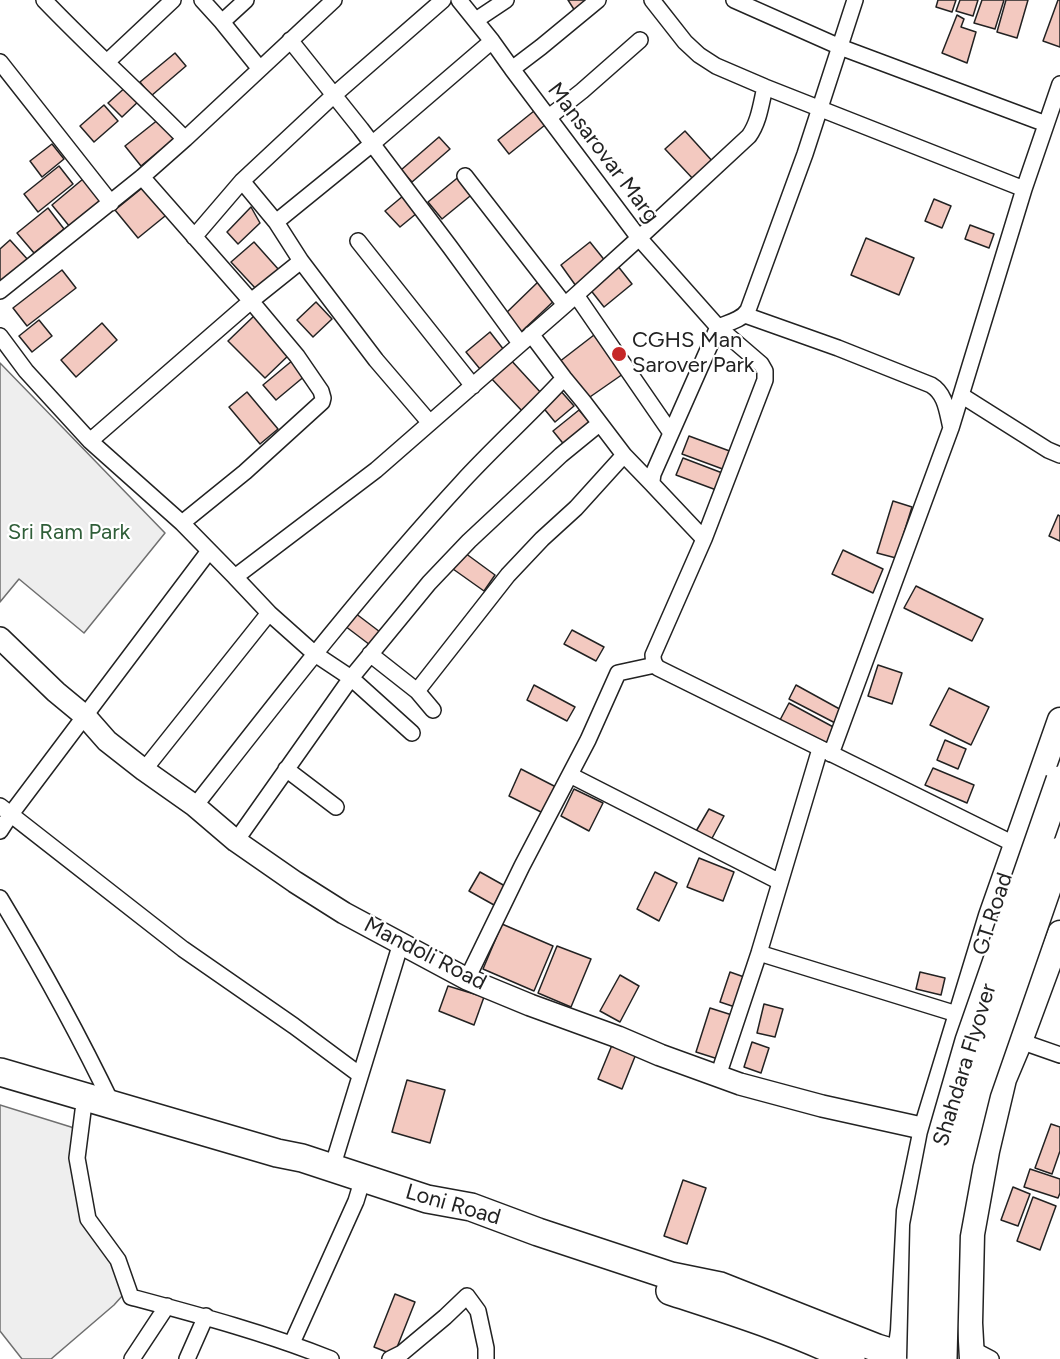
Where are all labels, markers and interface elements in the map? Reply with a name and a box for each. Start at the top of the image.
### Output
street label: Mansarovar Marg [542,78,664,228]
place label: CGHS Man Sarover Park [632,328,755,380]
marker: CGHS Man Sarover Park [610,345,628,363]
park label: Sri Ram Park [8,520,130,546]
street label: GT Road [967,870,1019,958]
street label: Mandoli Road [359,912,491,996]
street label: Shahdara Flyover [928,980,1002,1150]
street label: Loni Road [402,1179,504,1231]

